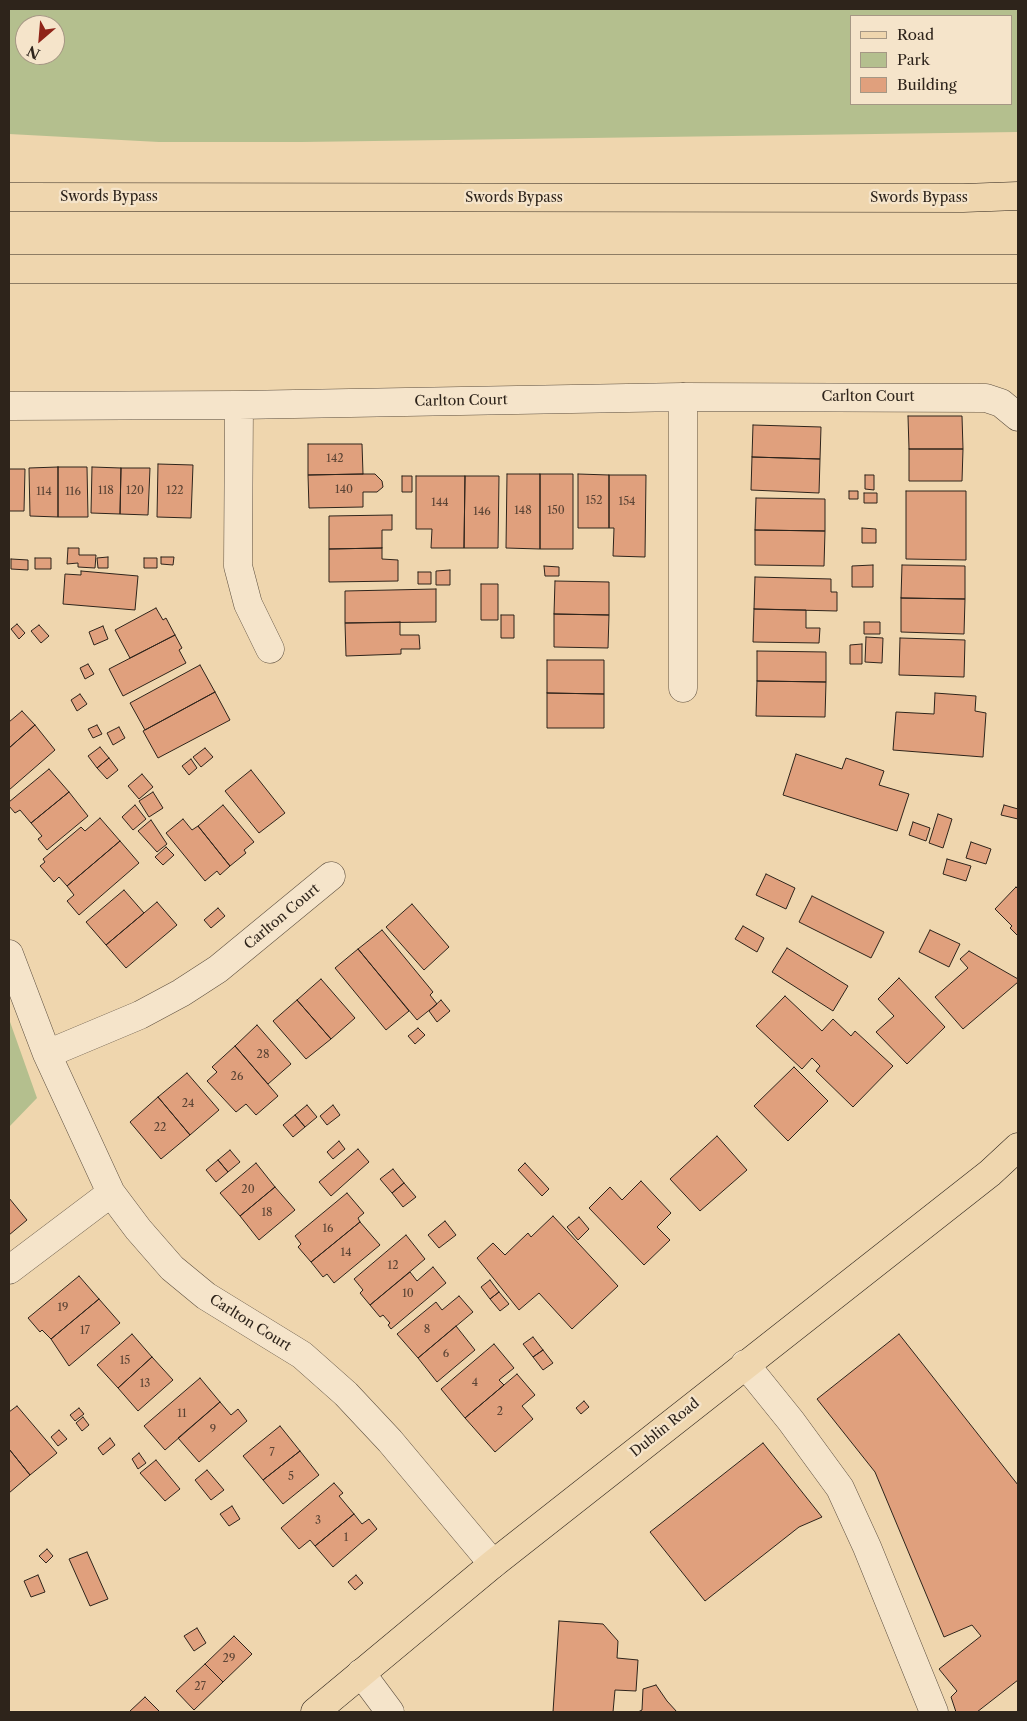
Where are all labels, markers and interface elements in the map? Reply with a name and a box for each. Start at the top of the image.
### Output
north arrow [15,15,65,65]
legend [850,15,1012,105]
text: Road [897,25,934,44]
text: N [24,42,43,63]
text: Park [897,50,930,69]
text: Building [897,75,957,94]
street label: Swords Bypass [60,189,158,205]
street label: Swords Bypass [465,190,563,206]
street label: Swords Bypass [870,190,968,206]
street label: Carlton Court [821,389,915,405]
street label: Carlton Court [414,392,508,410]
house number: 142 [326,452,344,466]
house number: 140 [335,483,353,497]
house number: 118 [98,484,114,498]
house number: 120 [126,484,144,498]
house number: 122 [166,484,184,498]
house number: 114 [36,485,52,499]
house number: 116 [65,485,81,499]
house number: 152 [586,494,602,508]
house number: 154 [619,495,635,509]
house number: 144 [431,496,449,510]
house number: 148 [514,504,532,518]
house number: 150 [547,504,565,518]
house number: 146 [473,505,491,519]
street label: Carlton Court [241,881,323,953]
house number: 28 [257,1048,269,1062]
house number: 26 [231,1070,243,1084]
house number: 24 [182,1097,194,1111]
house number: 22 [154,1121,166,1135]
house number: 20 [241,1183,255,1197]
house number: 18 [261,1206,273,1220]
house number: 16 [322,1222,334,1236]
house number: 14 [341,1246,351,1260]
house number: 12 [388,1259,398,1273]
house number: 10 [402,1287,414,1301]
street label: Carlton Court [206,1291,294,1355]
house number: 19 [57,1301,69,1315]
house number: 8 [424,1323,430,1337]
house number: 17 [80,1324,90,1338]
house number: 6 [443,1347,449,1361]
house number: 15 [120,1354,130,1368]
house number: 4 [472,1376,478,1390]
house number: 13 [140,1377,150,1391]
street label: Dublin Road [627,1395,703,1461]
house number: 2 [497,1405,503,1419]
house number: 11 [177,1407,187,1421]
house number: 9 [210,1423,216,1437]
house number: 7 [269,1446,275,1460]
house number: 5 [288,1470,294,1484]
house number: 3 [315,1514,321,1528]
house number: 1 [344,1531,348,1545]
house number: 29 [223,1652,235,1666]
house number: 27 [194,1680,206,1694]

